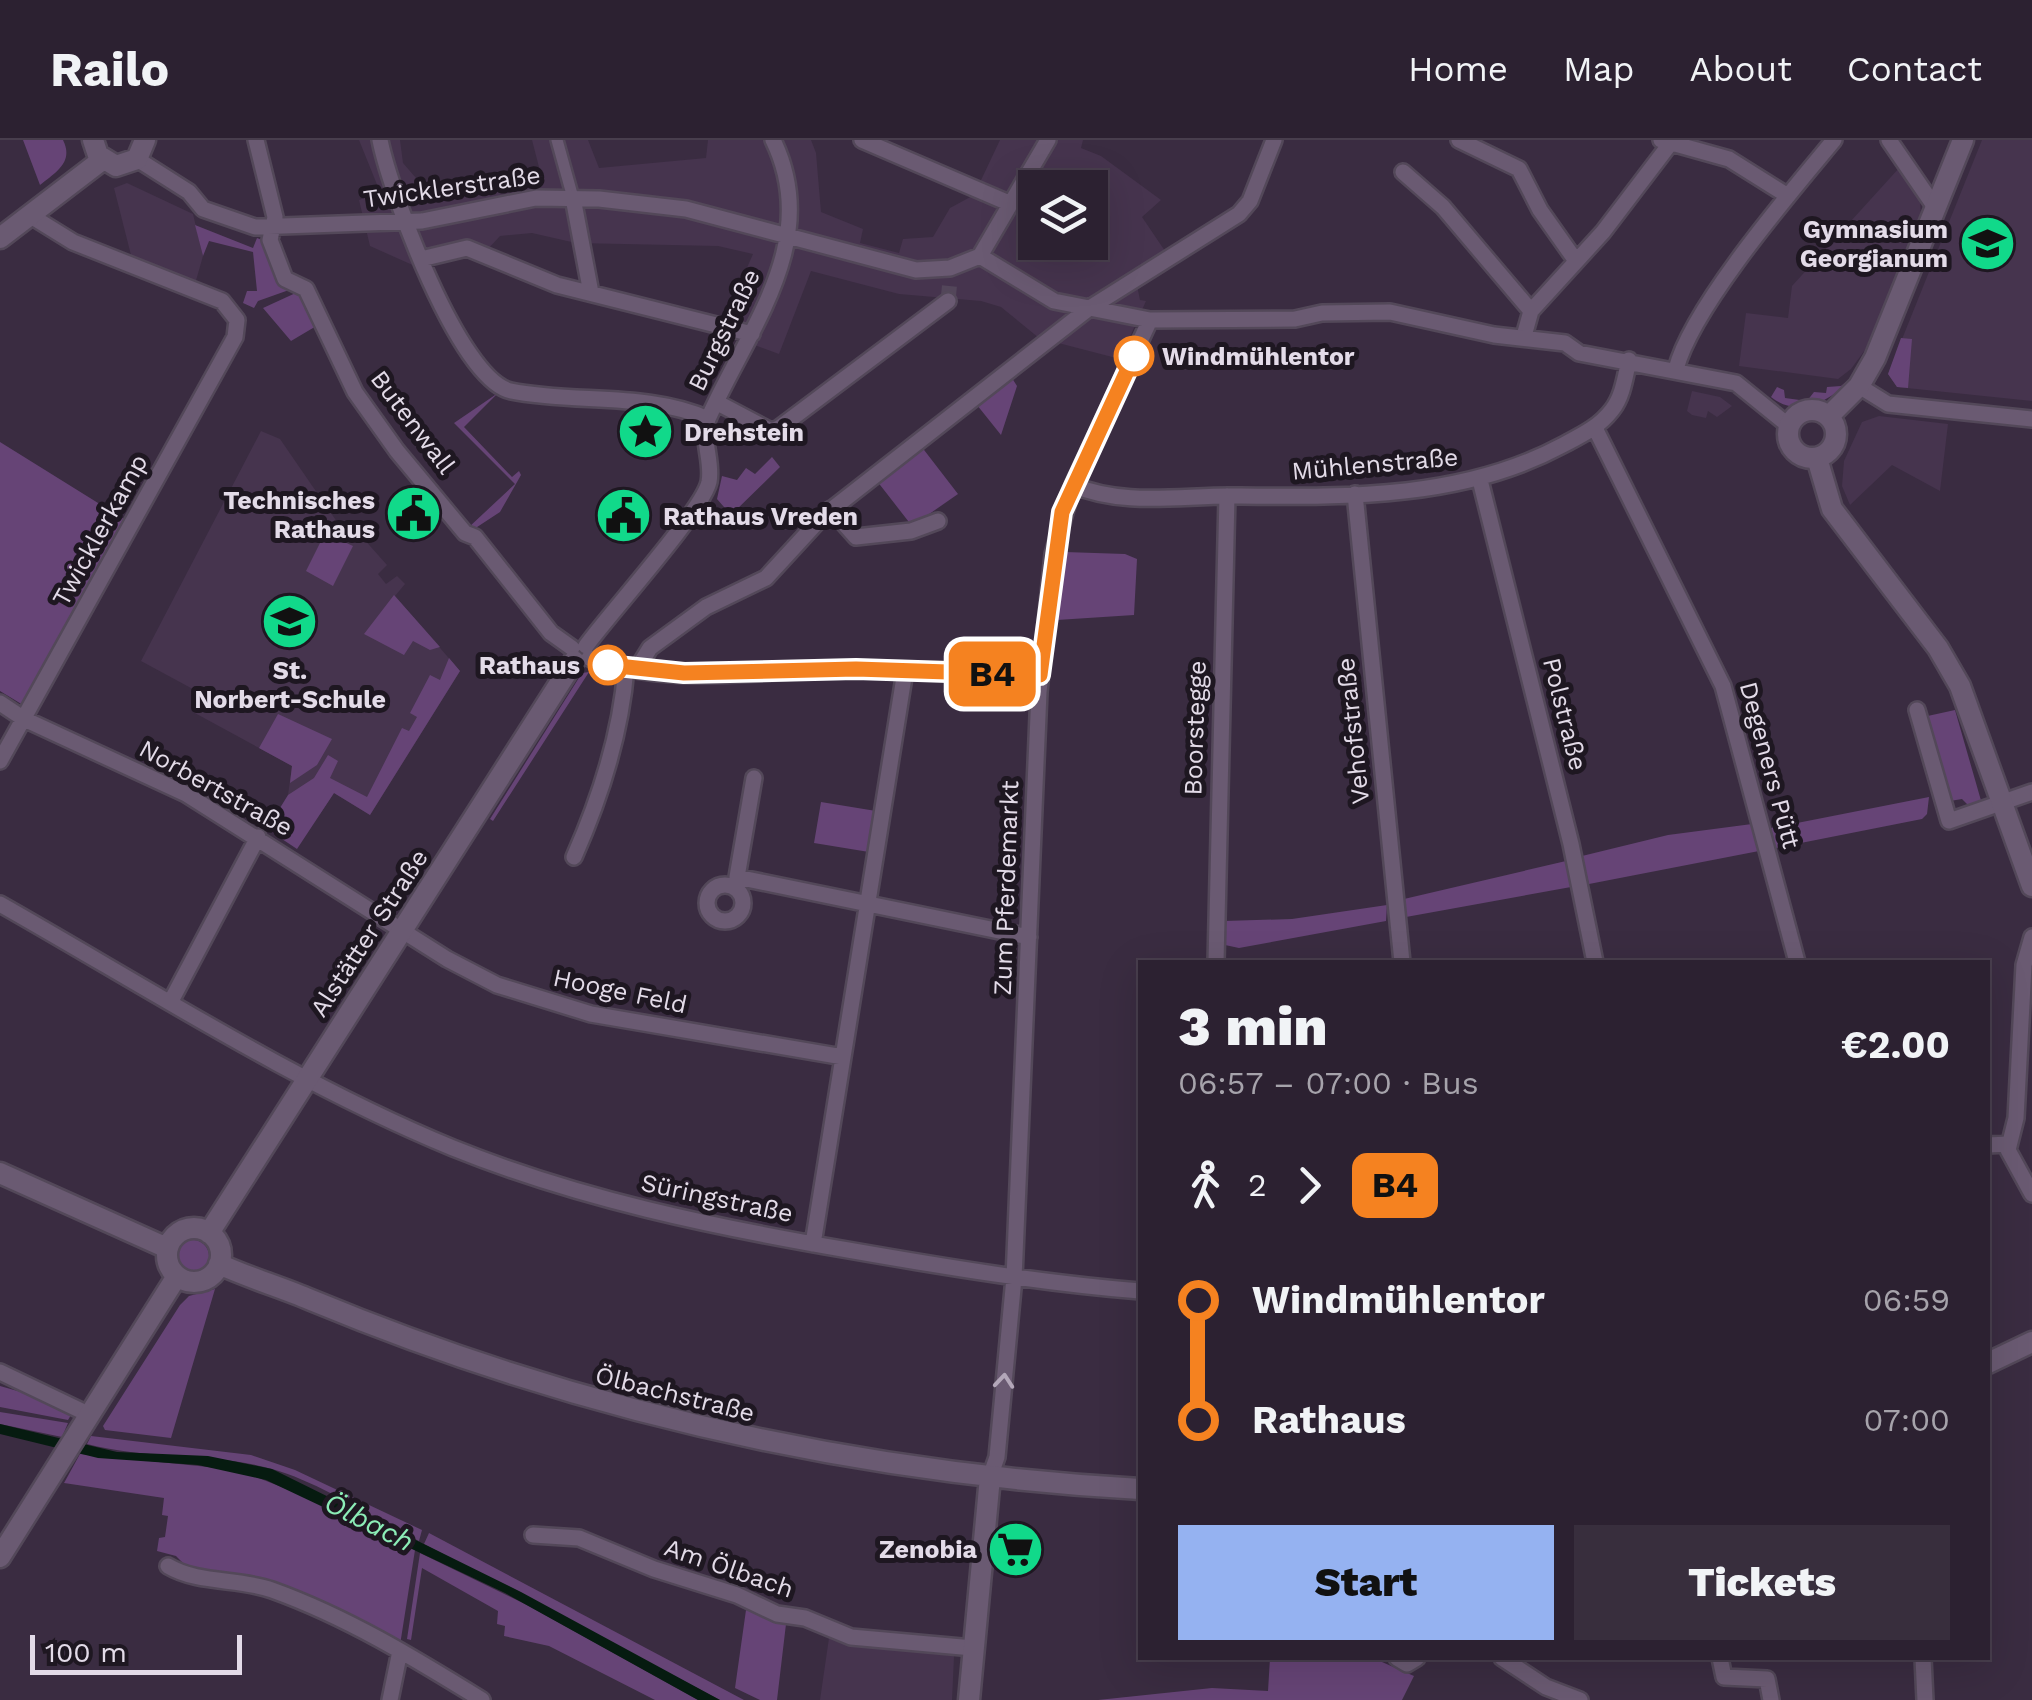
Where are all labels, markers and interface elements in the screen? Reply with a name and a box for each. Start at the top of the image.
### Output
text: Railo [50,41,169,98]
text: Home [1408,48,1508,90]
text: Map [1563,48,1635,90]
text: About [1690,48,1792,90]
text: Contact [1847,48,1982,90]
street label: Twicklerstraße [362,160,542,214]
map controls [1018,170,1108,260]
button: layers [1018,170,1108,260]
school or university icon: Gymnasium Georgianum [1957,213,2017,273]
place label: Gymnasium Georgianum [1800,215,1948,273]
street label: Burgstraße [682,264,766,396]
marker: Windmühlentor [1115,337,1153,375]
place label: Windmühlentor [1162,342,1355,371]
street label: Butenwall [365,365,461,480]
place icon: Drehstein [615,402,675,462]
place label: Drehstein [684,418,804,447]
street label: Mühlenstraße [1290,442,1460,486]
street label: Twicklerkamp [46,449,154,611]
public building icon: Technisches Rathaus [384,484,444,544]
place label: Technisches Rathaus [223,486,375,544]
public building icon: Rathaus Vreden [594,486,654,546]
place label: Rathaus Vreden [663,502,858,531]
school or university icon: St. Norbert-Schule [260,591,320,651]
line badge: B4 [947,642,1037,706]
marker: Rathaus [589,646,627,684]
place label: Rathaus [479,651,580,680]
text: B4 [969,653,1015,695]
street label: Polstraße [1537,655,1593,773]
place label: St. Norbert-Schule [194,656,386,714]
street label: Vehofstraße [1331,656,1375,806]
street label: Boorstegge [1178,660,1212,796]
street label: Degeners Pütt [1734,678,1806,852]
street label: Norbertstraße [134,734,298,842]
street label: Zum Pferdemarkt [988,780,1024,996]
street label: Alstätter Straße [304,844,434,1022]
street label: Hooge Feld [550,963,690,1019]
text: 3 min [1178,994,1328,1058]
text: €2.00 [1841,1023,1950,1067]
text: 06:57 – 07:00 · Bus [1178,1064,1479,1102]
icon: walk [1178,1158,1233,1213]
icon: forward [1282,1158,1337,1213]
text: B4 [1372,1164,1418,1206]
text: 2 [1248,1166,1267,1204]
street label: Süringstraße [638,1168,796,1228]
text: Windmühlentor [1252,1278,1545,1322]
text: 06:59 [1863,1281,1950,1319]
street label: Ölbachstraße [592,1360,758,1428]
one-way arrow [992,1373,1014,1389]
text: Rathaus [1252,1398,1406,1442]
text: 07:00 [1864,1401,1950,1439]
water label: Ölbach [319,1486,419,1558]
supermarket icon: Zenobia [986,1519,1046,1579]
button: Start [1178,1525,1554,1640]
button: Tickets [1574,1525,1950,1640]
street label: Am Ölbach [661,1532,797,1604]
place label: Zenobia [879,1535,978,1564]
scale bar [30,1630,242,1674]
text: 100 m [45,1636,127,1669]

